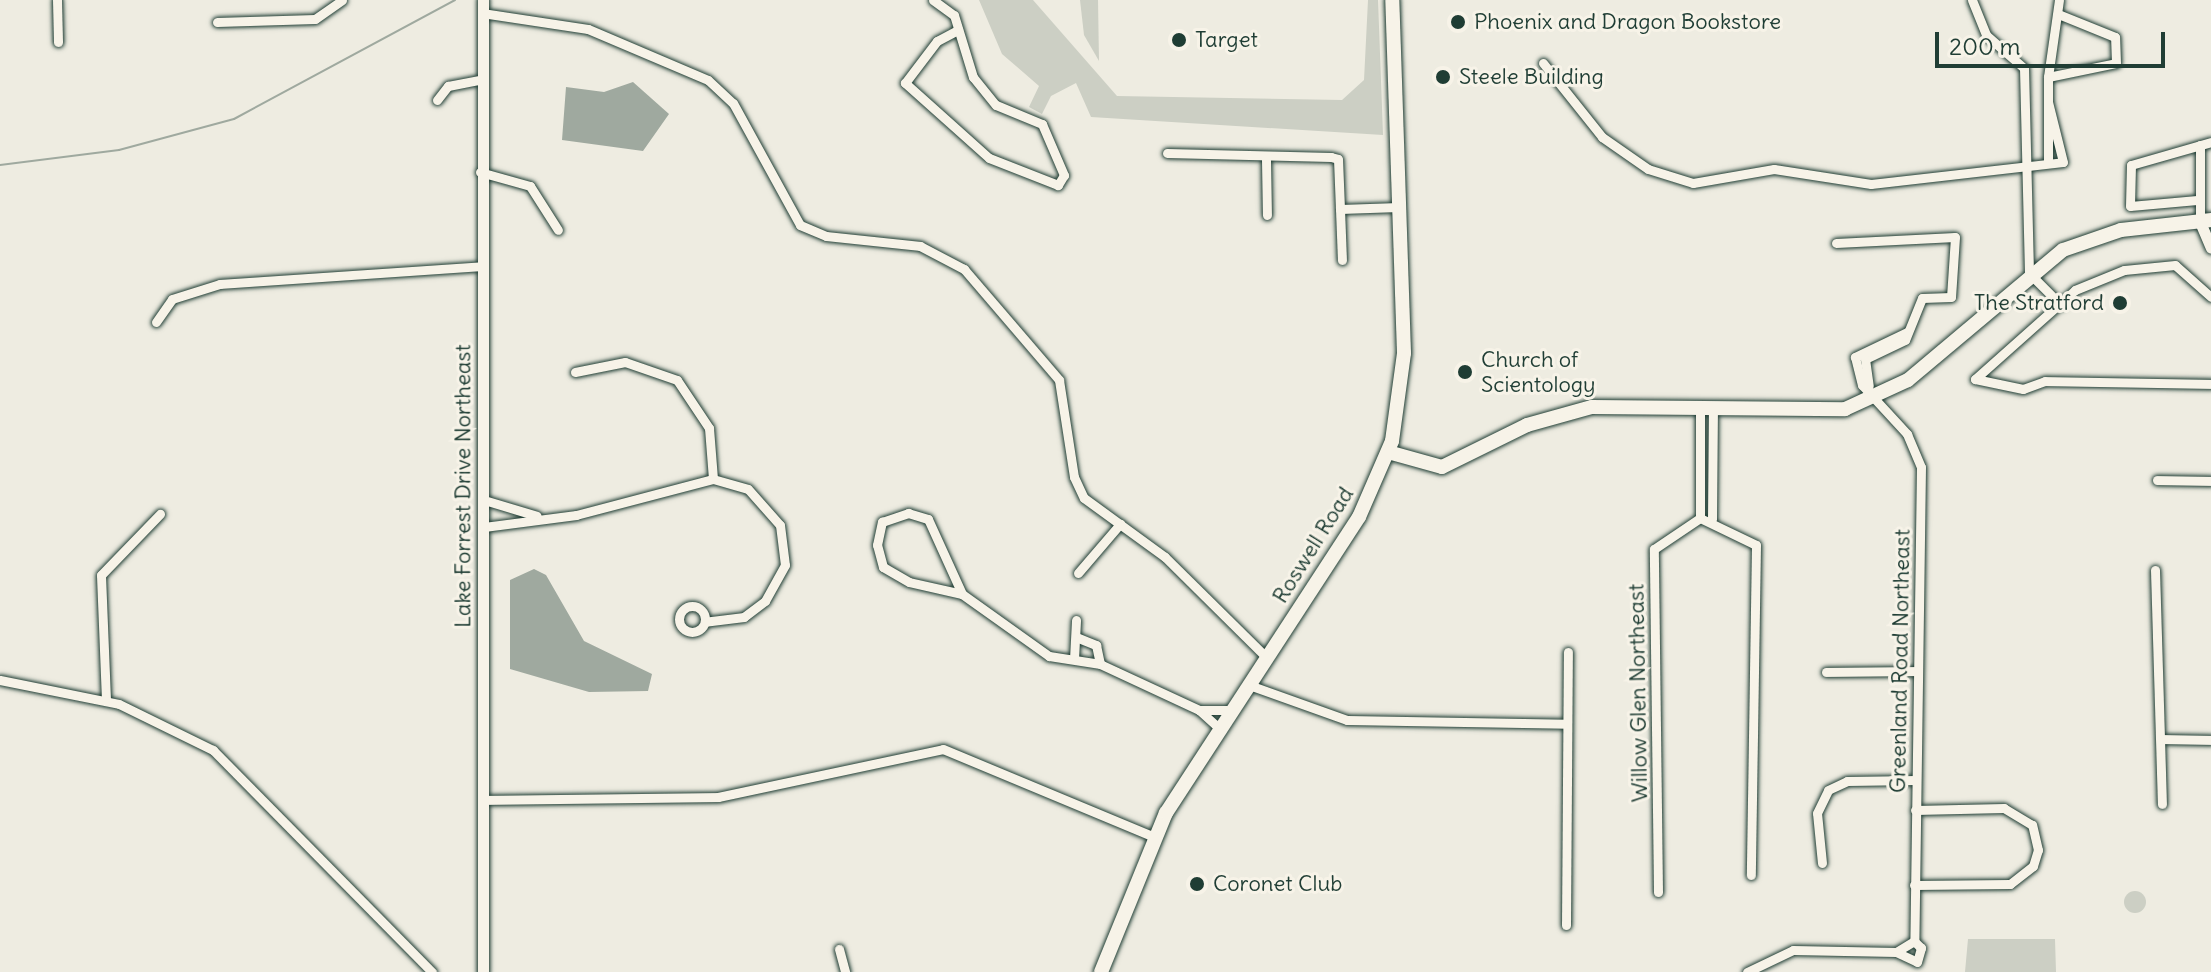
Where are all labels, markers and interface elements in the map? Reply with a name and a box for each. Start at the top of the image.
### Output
place label: Phoenix and Dragon Bookstore [1474,9,1781,35]
marker: Phoenix and Dragon Bookstore [1449,13,1467,31]
scale bar [1939,16,2169,66]
place label: Target [1195,27,1258,53]
marker: Target [1170,31,1188,49]
text: 200 m [1949,31,2021,61]
place label: Steele Building [1459,64,1604,90]
marker: Steele Building [1434,68,1452,86]
place label: The Stratford [1974,290,2104,316]
marker: The Stratford [2111,294,2129,312]
street label: Lake Forrest Drive Northeast [450,344,476,628]
place label: Church of Scientology [1481,346,1596,398]
marker: Church of Scientology [1456,363,1474,381]
street label: Roswell Road [1267,482,1359,608]
street label: Greenland Road Northeast [1884,529,1916,793]
street label: Willow Glen Northeast [1623,583,1653,803]
place label: Coronet Club [1213,871,1342,897]
marker: Coronet Club [1188,875,1206,893]

